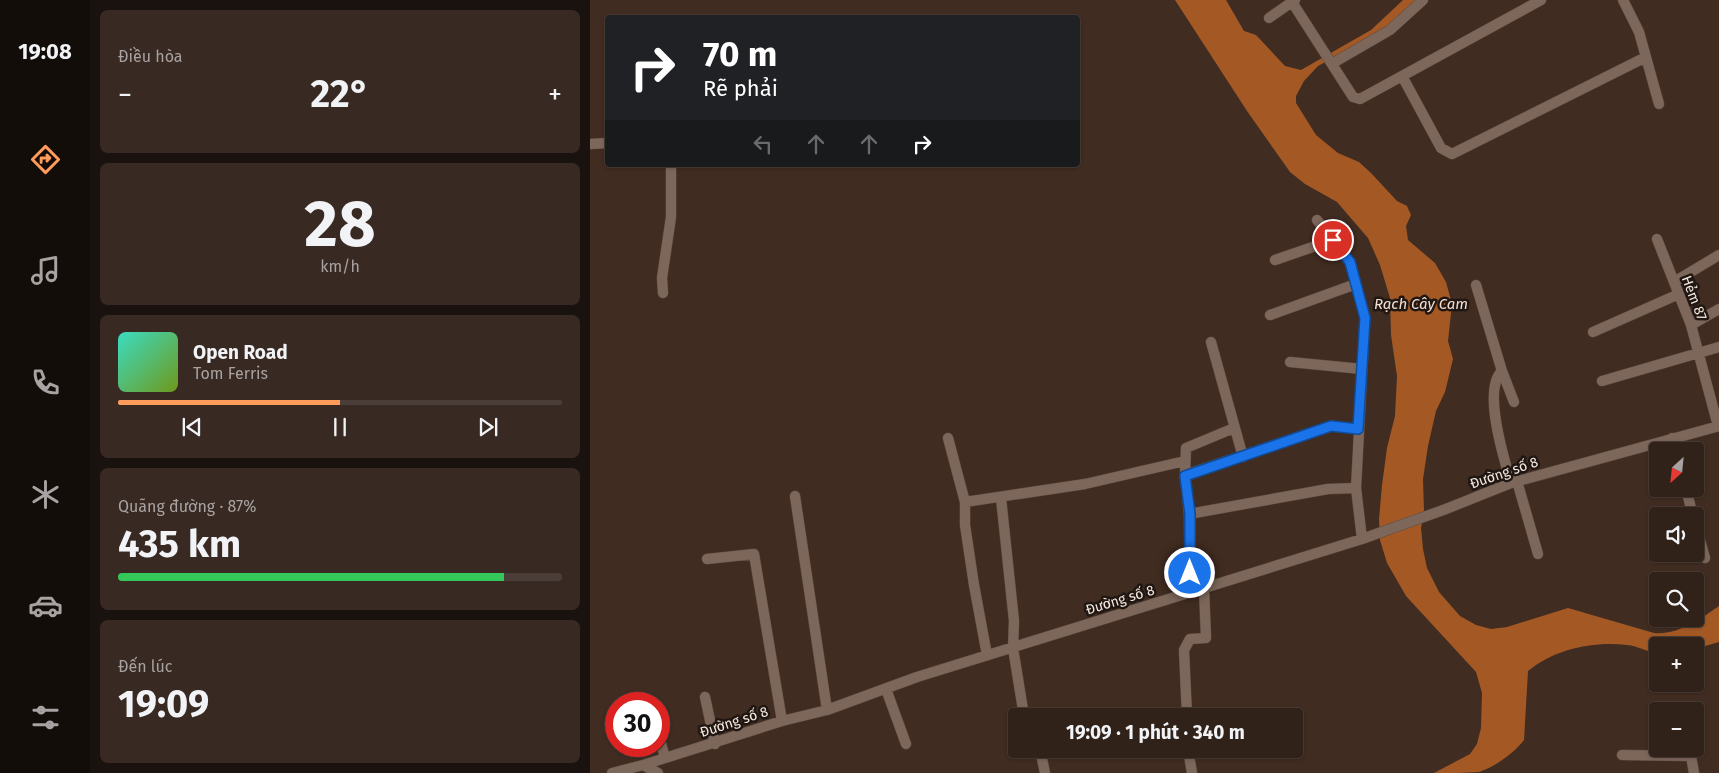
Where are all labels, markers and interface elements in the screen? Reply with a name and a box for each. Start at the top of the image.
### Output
text: 70 m [703,33,777,75]
icon: right [620,35,685,100]
text: 19:08 [18,38,72,65]
text: Điều hòa [118,47,183,66]
text: 22° [310,71,370,117]
text: Rẽ phải [703,75,778,102]
text: − [118,78,132,111]
text: + [548,78,562,111]
icon: left [749,130,777,158]
icon: ahead [802,130,830,158]
icon: ahead [855,130,883,158]
icon: right [908,130,936,158]
icon: directions [28,142,63,177]
text: 28 [304,185,376,263]
pin [1312,219,1354,261]
icon: arrive [1319,226,1347,254]
icon: music [28,253,63,288]
text: km/h [320,257,360,276]
street label: Hẻm 87 [1678,273,1710,323]
water label: Rạch Cây Cam [1374,295,1468,313]
text: Open Road [193,341,288,364]
text: Tom Ferris [193,364,268,383]
icon: phone [28,365,63,400]
icon: previous [178,413,206,441]
icon: pause [326,413,354,441]
icon: next [474,413,502,441]
north arrow [1649,442,1704,498]
map controls [1649,442,1704,757]
street label: Đường số 8 [1467,452,1541,493]
icon: climate [28,477,63,512]
text: Quãng đường · 87% [118,497,257,516]
button: sound [1649,507,1704,562]
text: 435 km [118,521,241,567]
position arrow [1163,546,1215,598]
button: search [1649,572,1704,627]
street label: Đường số 8 [1083,580,1157,619]
icon: car [28,588,63,623]
button: + [1649,637,1704,692]
text: Đến lúc [118,657,172,676]
text: 19:09 [118,681,209,727]
speed limit sign: 30 [605,692,670,757]
icon: filters [28,700,63,735]
street label: Đường số 8 [697,702,771,741]
button: − [1649,702,1704,757]
text: 19:09 · 1 phút · 340 m [1066,721,1245,744]

